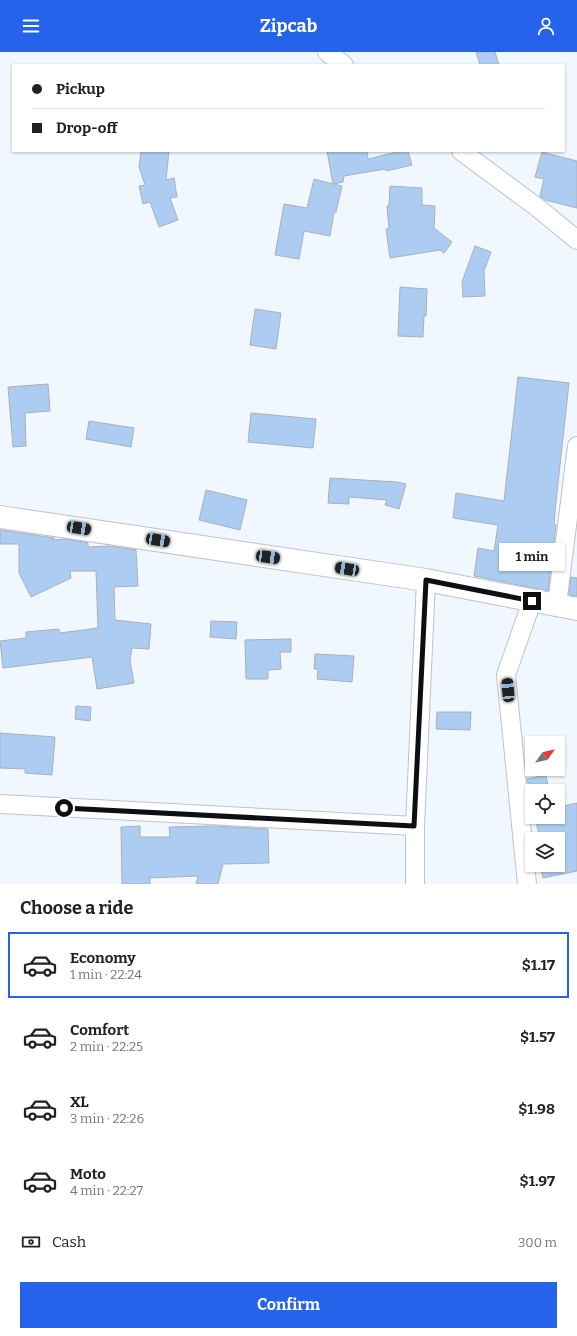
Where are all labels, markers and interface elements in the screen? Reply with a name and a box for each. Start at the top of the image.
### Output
icon: menu [20,15,42,37]
text: Zipcab [260,15,317,37]
icon: person [535,15,557,37]
text: Pickup [56,80,105,98]
text: Drop-off [56,119,117,137]
car [66,520,92,536]
car [145,532,171,548]
callout: 1 min [499,543,565,571]
car [255,549,281,565]
text: 1 min [516,549,548,564]
car [334,561,360,577]
route end [523,592,541,610]
car [501,678,515,702]
north arrow [525,736,565,776]
map controls [525,736,565,872]
button: locate [525,784,565,824]
route start [55,799,73,817]
button: layers [525,832,565,872]
text: Choose a ride [20,897,133,919]
icon: car [22,947,58,983]
text: Economy [70,949,136,967]
text: $1.17 [522,956,555,974]
text: 1 min · 22:24 [70,967,142,982]
icon: car [22,1019,58,1055]
text: Comfort [70,1021,129,1039]
text: $1.57 [520,1028,555,1046]
text: 2 min · 22:25 [70,1039,143,1054]
icon: car [22,1091,58,1127]
text: XL [70,1093,89,1111]
text: $1.98 [518,1100,555,1118]
text: 3 min · 22:26 [70,1111,144,1126]
icon: car [22,1163,58,1199]
text: Moto [70,1165,106,1183]
text: $1.97 [519,1172,555,1190]
text: 4 min · 22:27 [70,1183,143,1198]
icon: cash [20,1231,42,1253]
text: Cash [52,1233,86,1251]
text: 300 m [518,1235,557,1250]
button: Confirm [20,1282,557,1328]

